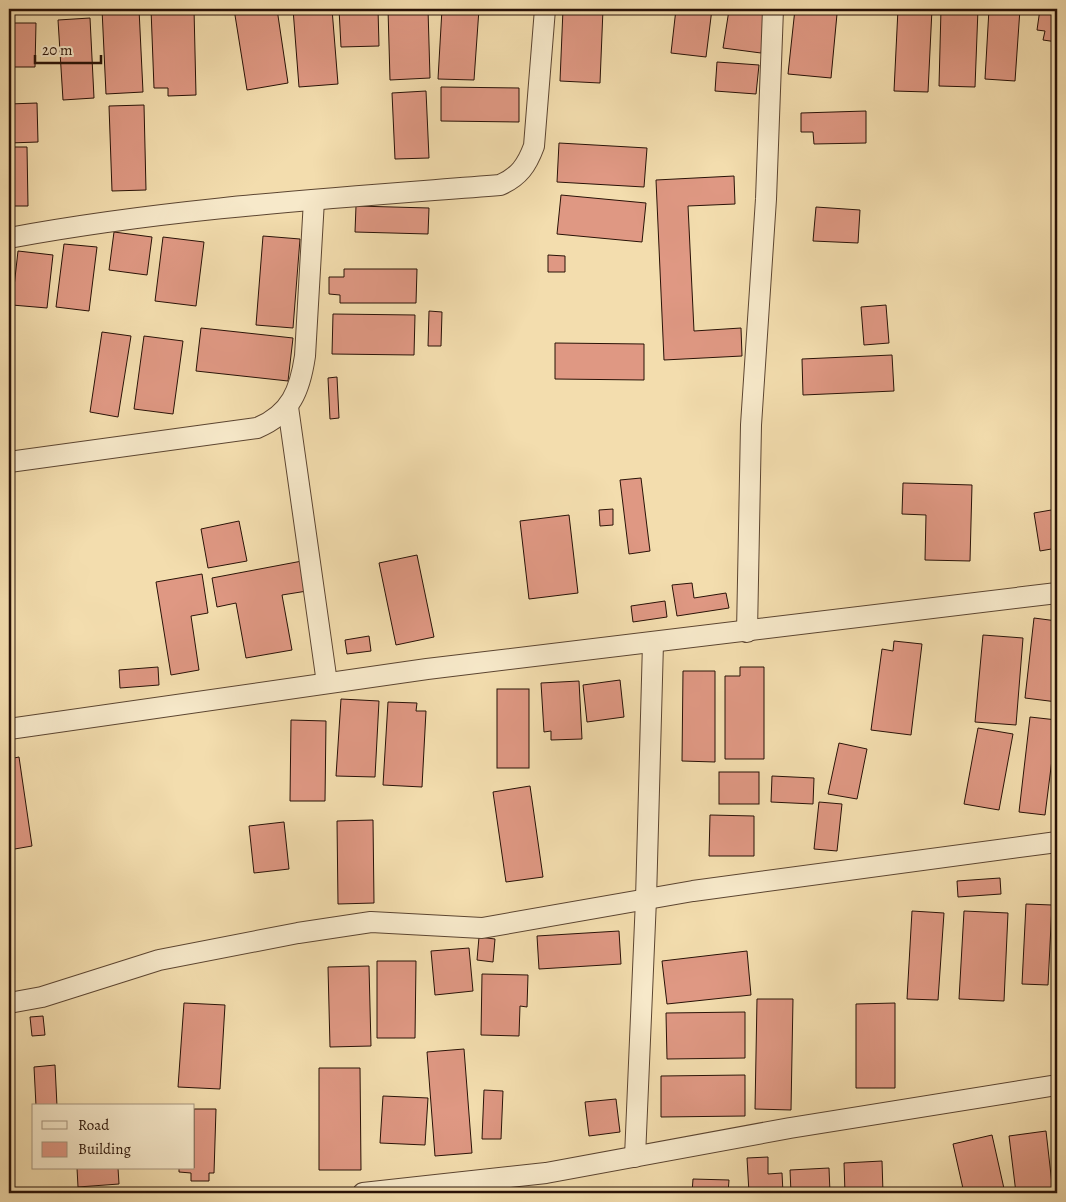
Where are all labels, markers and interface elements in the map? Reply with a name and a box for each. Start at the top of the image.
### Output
scale bar [35,32,101,64]
text: 20 m [42,40,73,60]
legend [32,1104,195,1170]
text: Road [78,1115,110,1135]
text: Building [78,1139,131,1159]

